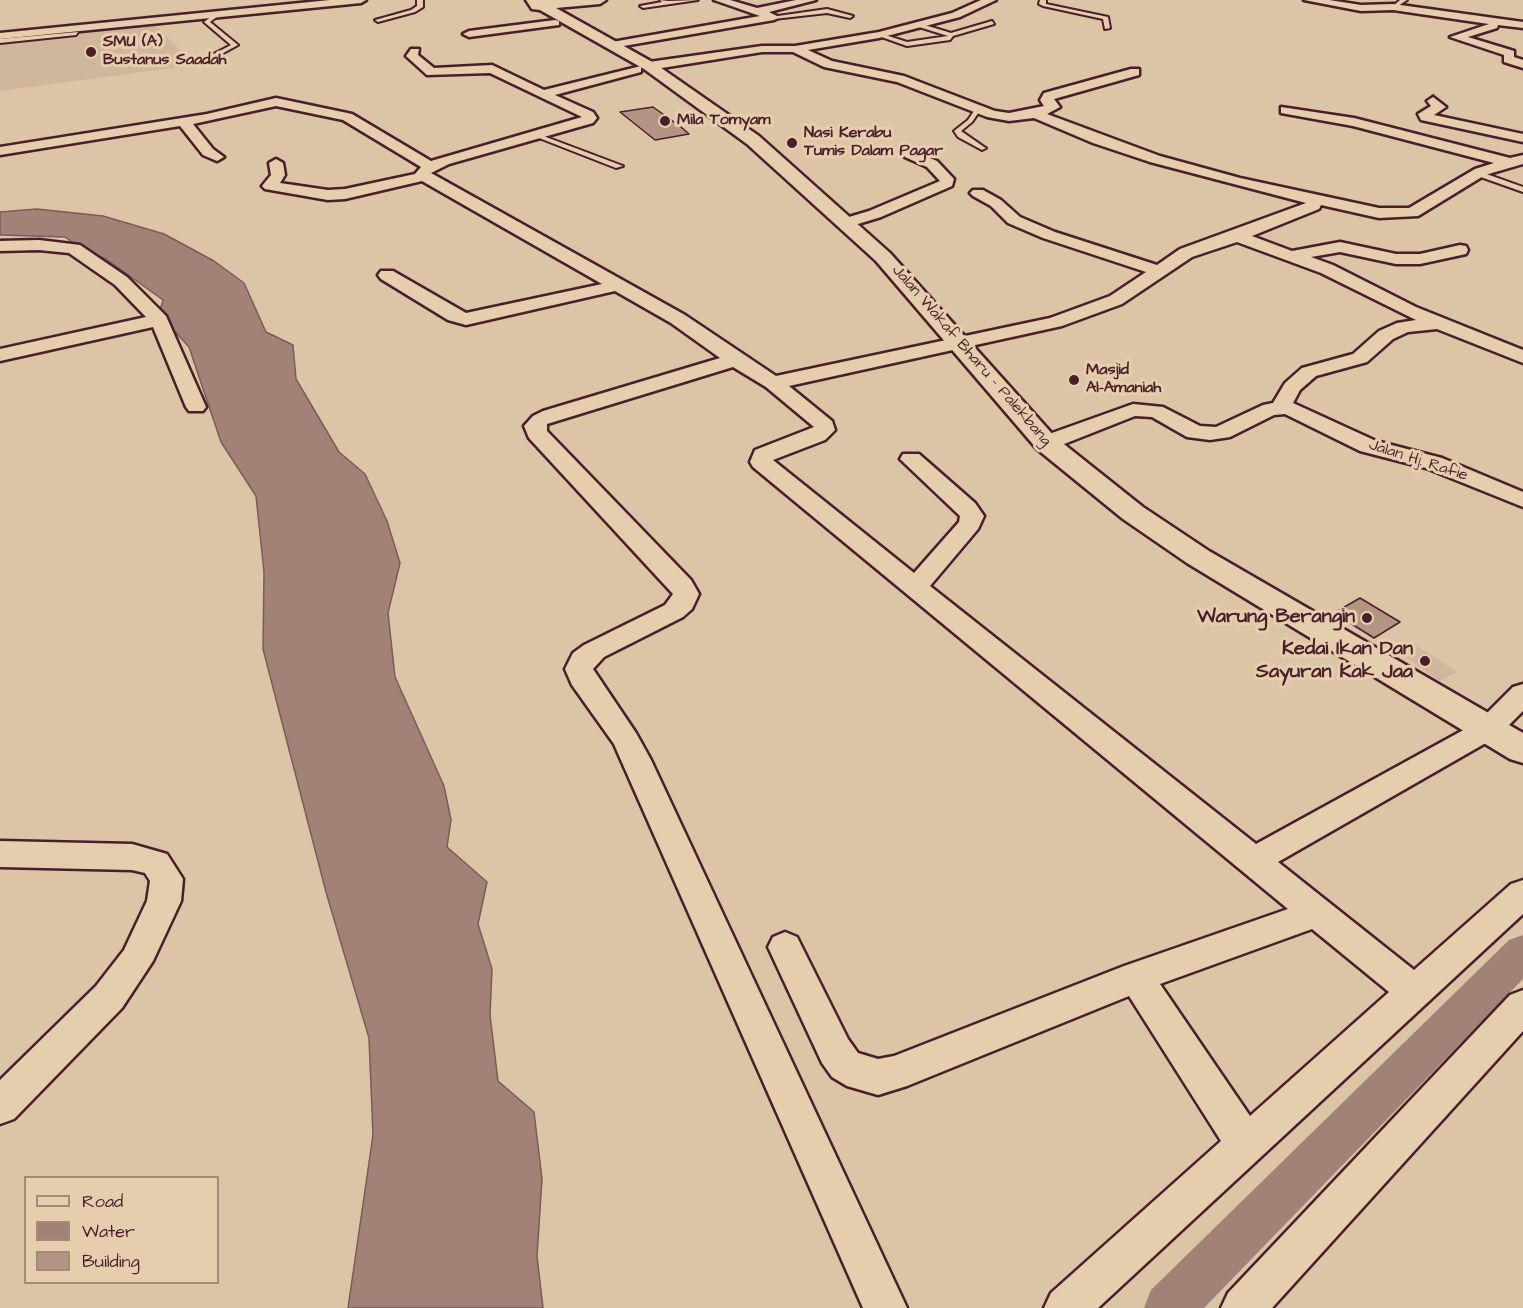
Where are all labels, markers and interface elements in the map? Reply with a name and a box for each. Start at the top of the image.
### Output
place label: SMU (A) Bustanus Saadah [103,33,227,71]
marker: SMU (A) Bustanus Saadah [84,45,98,59]
place label: Mila Tomyam [677,111,771,131]
marker: Mila Tomyam [658,114,672,128]
place label: Nasi Kerabu Tumis Dalam Pagar [804,124,943,162]
marker: Nasi Kerabu Tumis Dalam Pagar [785,136,799,150]
street label: Jalan Wakaf Bharu - Palekbang [887,262,1055,450]
place label: Masjid Al-Amaniah [1086,361,1161,399]
marker: Masjid Al-Amaniah [1067,373,1081,387]
street label: Jalan Hj. Rafie [1366,436,1470,486]
place label: Warung Berangin [1197,606,1355,630]
marker: Warung Berangin [1360,611,1374,625]
place label: Kedai Ikan Dan Sayuran Kak Jaa [1256,638,1413,685]
marker: Kedai Ikan Dan Sayuran Kak Jaa [1418,654,1432,668]
legend [24,1176,219,1284]
text: Road [82,1189,123,1214]
text: Water [82,1219,135,1244]
text: Building [82,1249,140,1274]

